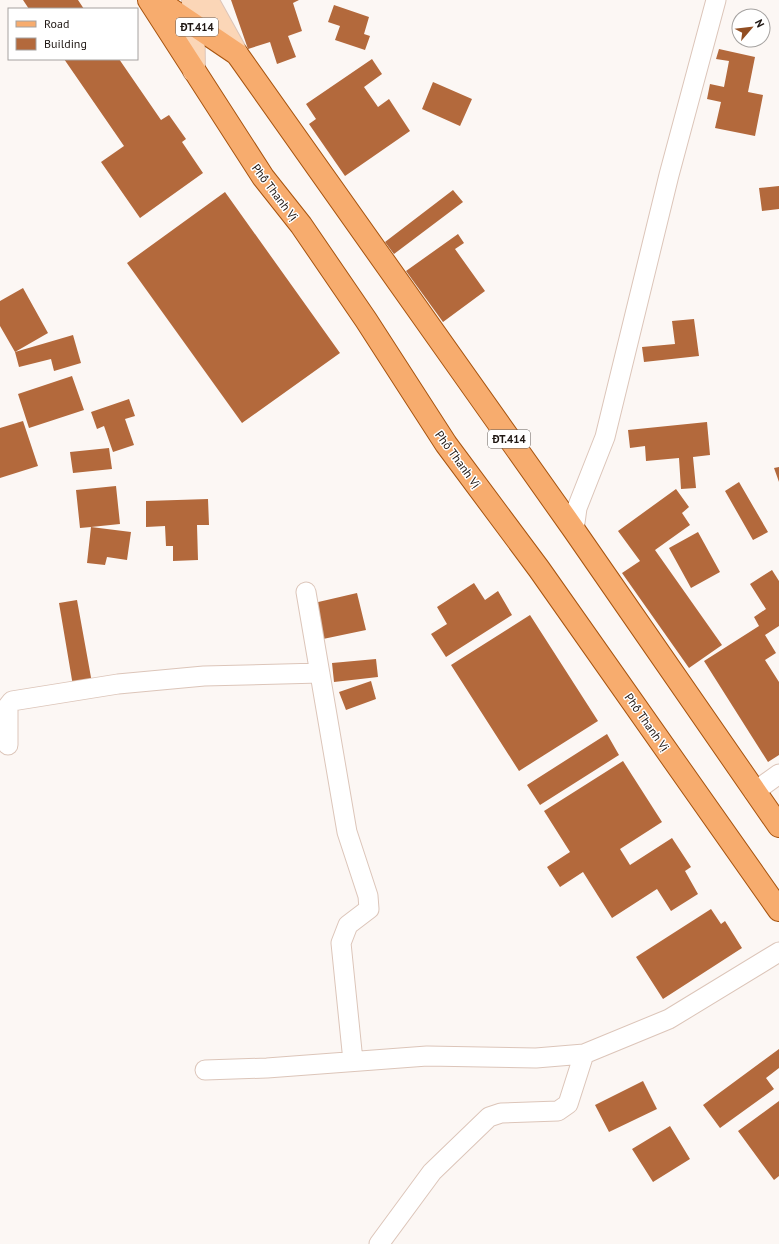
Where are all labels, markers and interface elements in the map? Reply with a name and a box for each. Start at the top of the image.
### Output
legend [8,8,138,60]
north arrow [731,8,771,48]
text: Road [44,16,69,31]
text: N [752,17,768,30]
road number: ĐT.414 [176,18,218,36]
text: Building [44,36,87,51]
street label: Phố Thanh Vị [249,161,301,223]
street label: Phố Thanh Vị [432,427,484,491]
road number: ĐT.414 [488,430,530,448]
street label: Phố Thanh Vị [622,690,672,754]

